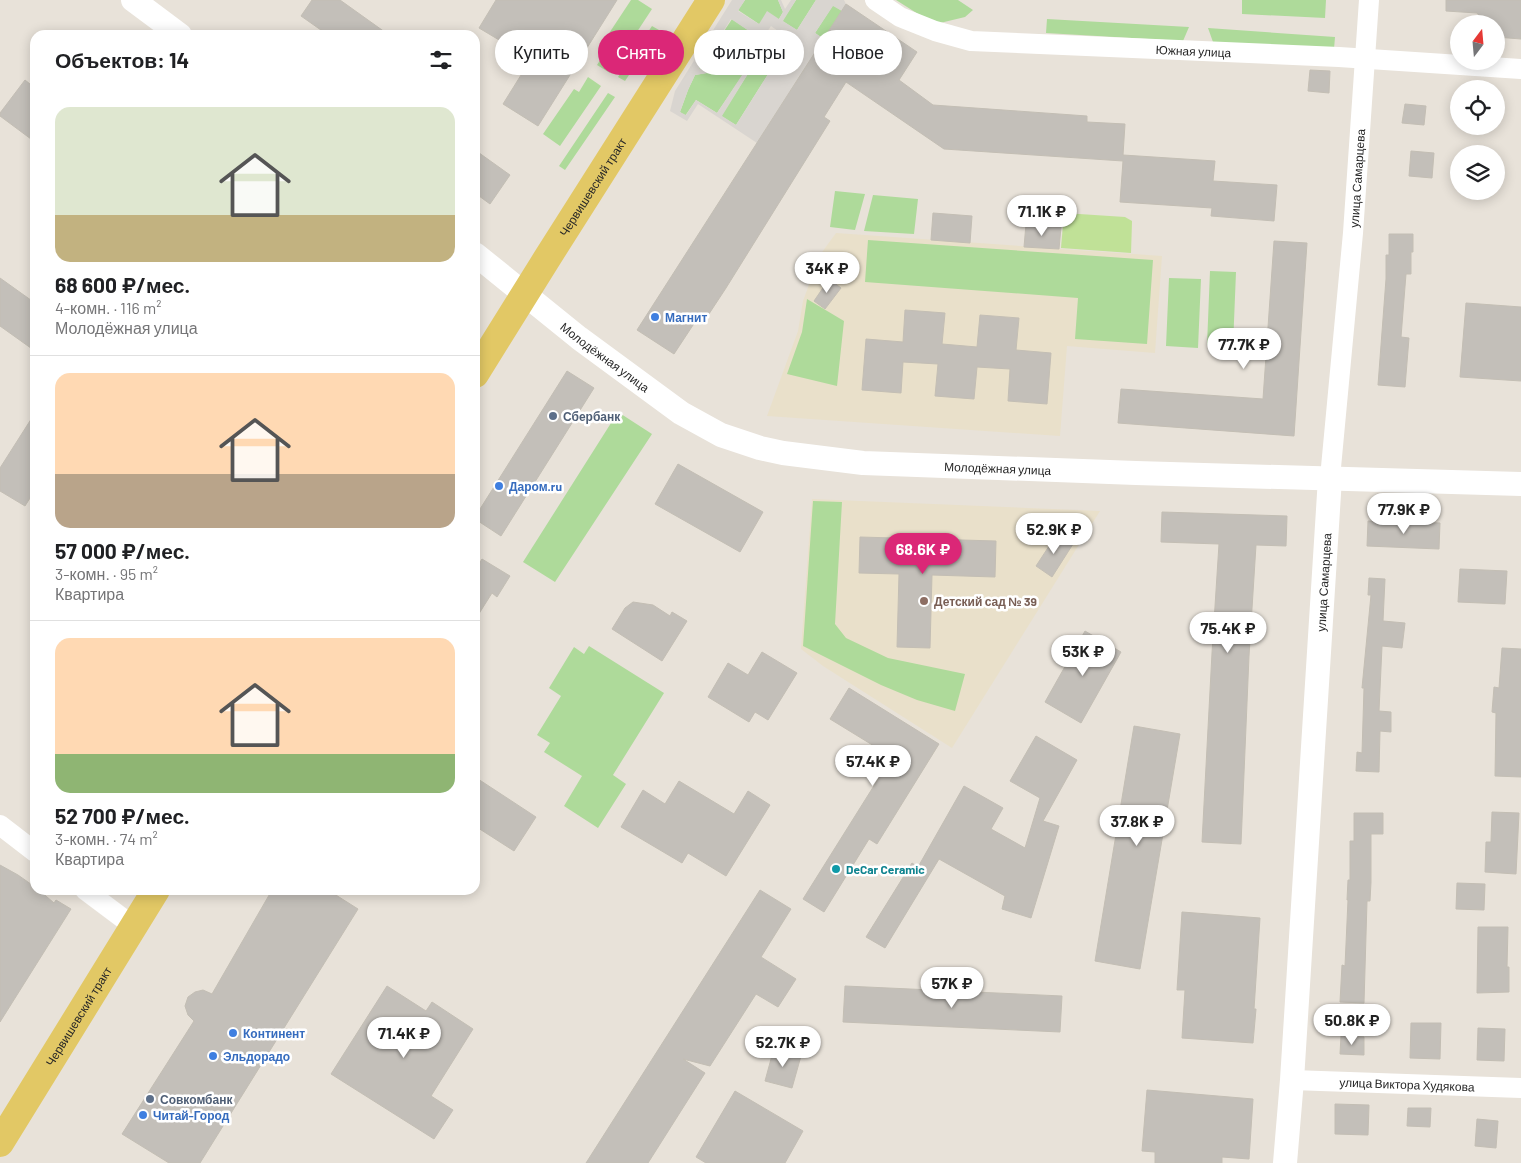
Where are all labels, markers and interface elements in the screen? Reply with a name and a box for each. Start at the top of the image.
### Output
north arrow [1450,15,1505,70]
map controls [1450,15,1505,200]
chip: Купить [495,30,588,75]
chip: Снять [598,30,684,75]
chip: Фильтры [694,30,804,75]
chip: Новое [814,30,902,75]
street label: Южная улица [1156,42,1232,60]
icon: filters [427,46,455,74]
text: Объектов: 14 [55,47,189,72]
button: locate [1450,80,1505,135]
street label: улица Самарцева [1346,128,1367,228]
street label: Червишевский тракт [556,135,629,239]
icon: home [210,140,300,230]
button: layers [1450,145,1505,200]
pin: 71.1K ₽ [996,194,1088,237]
text: 71.1K ₽ [1018,201,1066,220]
pin: 34K ₽ [792,252,862,294]
text: 34K ₽ [806,258,848,277]
text: 68 600 ₽/мес. [55,272,190,297]
text: 4-комн. · 116 m² [55,298,161,317]
place label: Магнит [665,310,707,324]
marker: Магнит [649,311,661,323]
text: Молодёжная улица [55,318,198,337]
street label: Молодёжная улица [558,319,653,395]
pin: 77.7K ₽ [1198,328,1290,370]
text: 77.7K ₽ [1218,334,1270,353]
icon: home [210,405,300,495]
place label: Сбербанк [563,409,621,424]
marker: Сбербанк [547,410,559,422]
street label: Молодёжная улица [944,459,1052,478]
place label: Даром.ru [509,479,562,494]
marker: Даром.ru [493,480,505,492]
pin: 77.9K ₽ [1358,492,1450,535]
text: 77.9K ₽ [1378,499,1430,518]
pin: 52.9K ₽ [1008,512,1100,555]
text: 52.9K ₽ [1027,519,1081,538]
pin: 68.6K ₽ [877,532,969,575]
street label: улица Самарцева [1313,532,1334,632]
text: 57 000 ₽/мес. [55,538,190,563]
text: 68.6K ₽ [896,539,950,558]
text: 3-комн. · 95 m² [55,564,158,583]
text: Квартира [55,584,124,603]
place label: Детский сад № 39 [934,594,1037,609]
marker: Детский сад № 39 [918,595,930,607]
pin: 75.4K ₽ [1182,612,1274,654]
text: 75.4K ₽ [1201,618,1256,637]
pin: 53K ₽ [1048,634,1118,677]
text: 53K ₽ [1062,641,1104,660]
icon: home [210,670,300,760]
pin: 57.4K ₽ [827,744,919,787]
text: 57.4K ₽ [846,751,900,770]
text: 52 700 ₽/мес. [55,803,190,828]
pin: 37.8K ₽ [1091,804,1183,847]
text: 37.8K ₽ [1111,811,1163,830]
text: 3-комн. · 74 m² [55,829,158,848]
text: Квартира [55,849,124,868]
place label: DeCar Ceramic [846,862,925,876]
marker: DeCar Ceramic [830,863,842,875]
street label: Червишевский тракт [42,964,114,1068]
pin: 57K ₽ [917,966,987,1009]
text: 57K ₽ [932,973,973,992]
pin: 50.8K ₽ [1306,1004,1398,1046]
text: 50.8K ₽ [1324,1010,1380,1029]
pin: 71.4K ₽ [358,1016,450,1059]
text: 71.4K ₽ [378,1023,430,1042]
place label: Континент [243,1026,305,1040]
pin: 52.7K ₽ [737,1026,829,1068]
marker: Континент [227,1027,239,1039]
text: 52.7K ₽ [756,1032,810,1051]
place label: Эльдорадо [223,1049,290,1064]
marker: Эльдорадо [207,1050,219,1062]
street label: улица Виктора Худякова [1339,1075,1475,1093]
place label: Совкомбанк [160,1092,233,1106]
marker: Совкомбанк [144,1093,156,1105]
place label: Читай-Город [153,1108,230,1123]
marker: Читай-Город [137,1109,149,1121]

